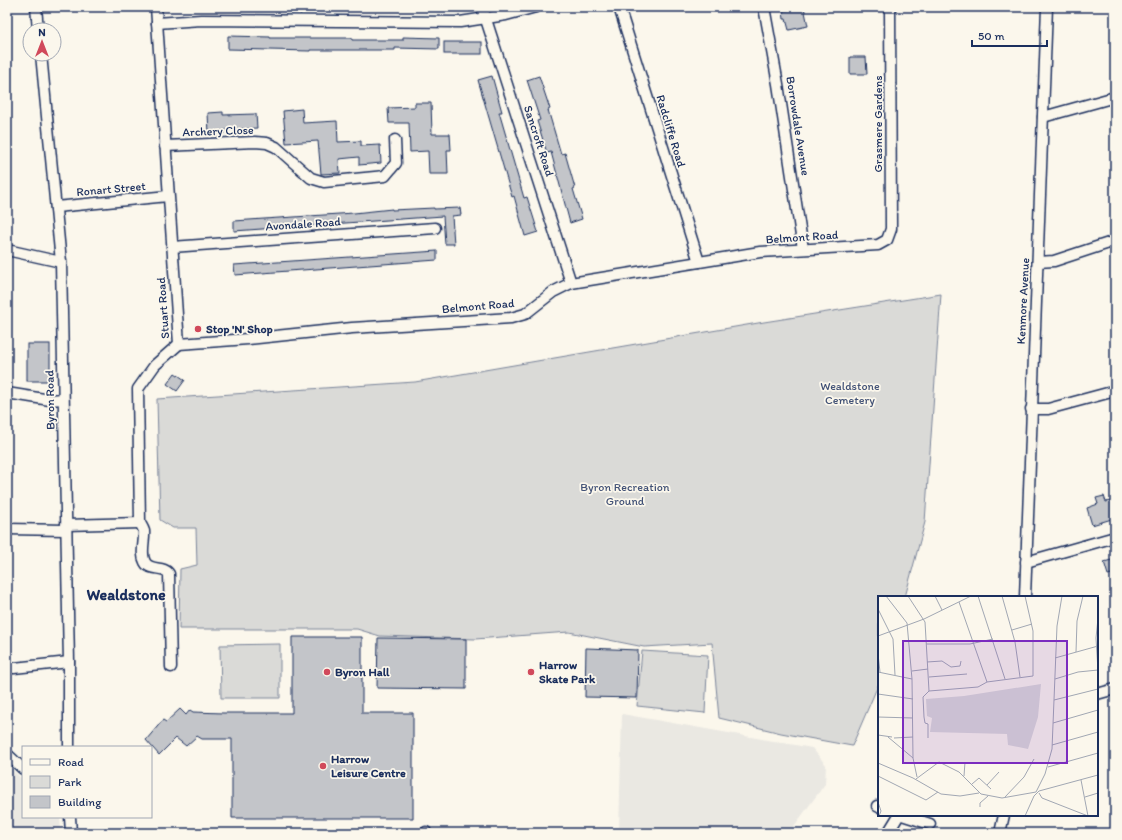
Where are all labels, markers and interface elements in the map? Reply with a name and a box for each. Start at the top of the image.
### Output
north arrow [22,22,62,62]
scale bar [972,22,1047,48]
text: N [38,26,46,39]
text: 50 m [978,29,1004,43]
street label: Borrowdale Avenue [783,75,813,177]
street label: Grasmere Gardens [871,75,885,173]
street label: Radcliffe Road [653,93,689,169]
street label: Sancroft Road [521,104,557,179]
street label: Archery Close [182,123,254,139]
street label: Ronart Street [76,179,147,199]
street label: Avondale Road [265,214,342,234]
street label: Belmont Road [765,227,839,247]
street label: Kenmore Avenue [1014,257,1032,345]
street label: Stuart Road [154,276,172,339]
street label: Belmont Road [441,296,515,316]
place label: Stop 'N' Shop [206,322,273,337]
marker: Stop 'N' Shop [193,324,203,334]
street label: Byron Road [42,370,58,430]
park label: Wealdstone Cemetery [820,379,880,407]
park label: Byron Recreation Ground [580,480,670,508]
district label: Wealdstone [86,585,166,604]
inset map [878,596,1098,816]
place label: Harrow Skate Park [539,658,596,686]
place label: Byron Hall [335,665,390,680]
marker: Byron Hall [322,667,332,677]
marker: Harrow Skate Park [526,667,536,677]
legend [22,746,152,818]
place label: Harrow Leisure Centre [331,752,406,780]
text: Road [58,755,84,769]
marker: Harrow Leisure Centre [318,761,328,771]
text: Park [58,775,82,789]
text: Building [58,795,102,809]

